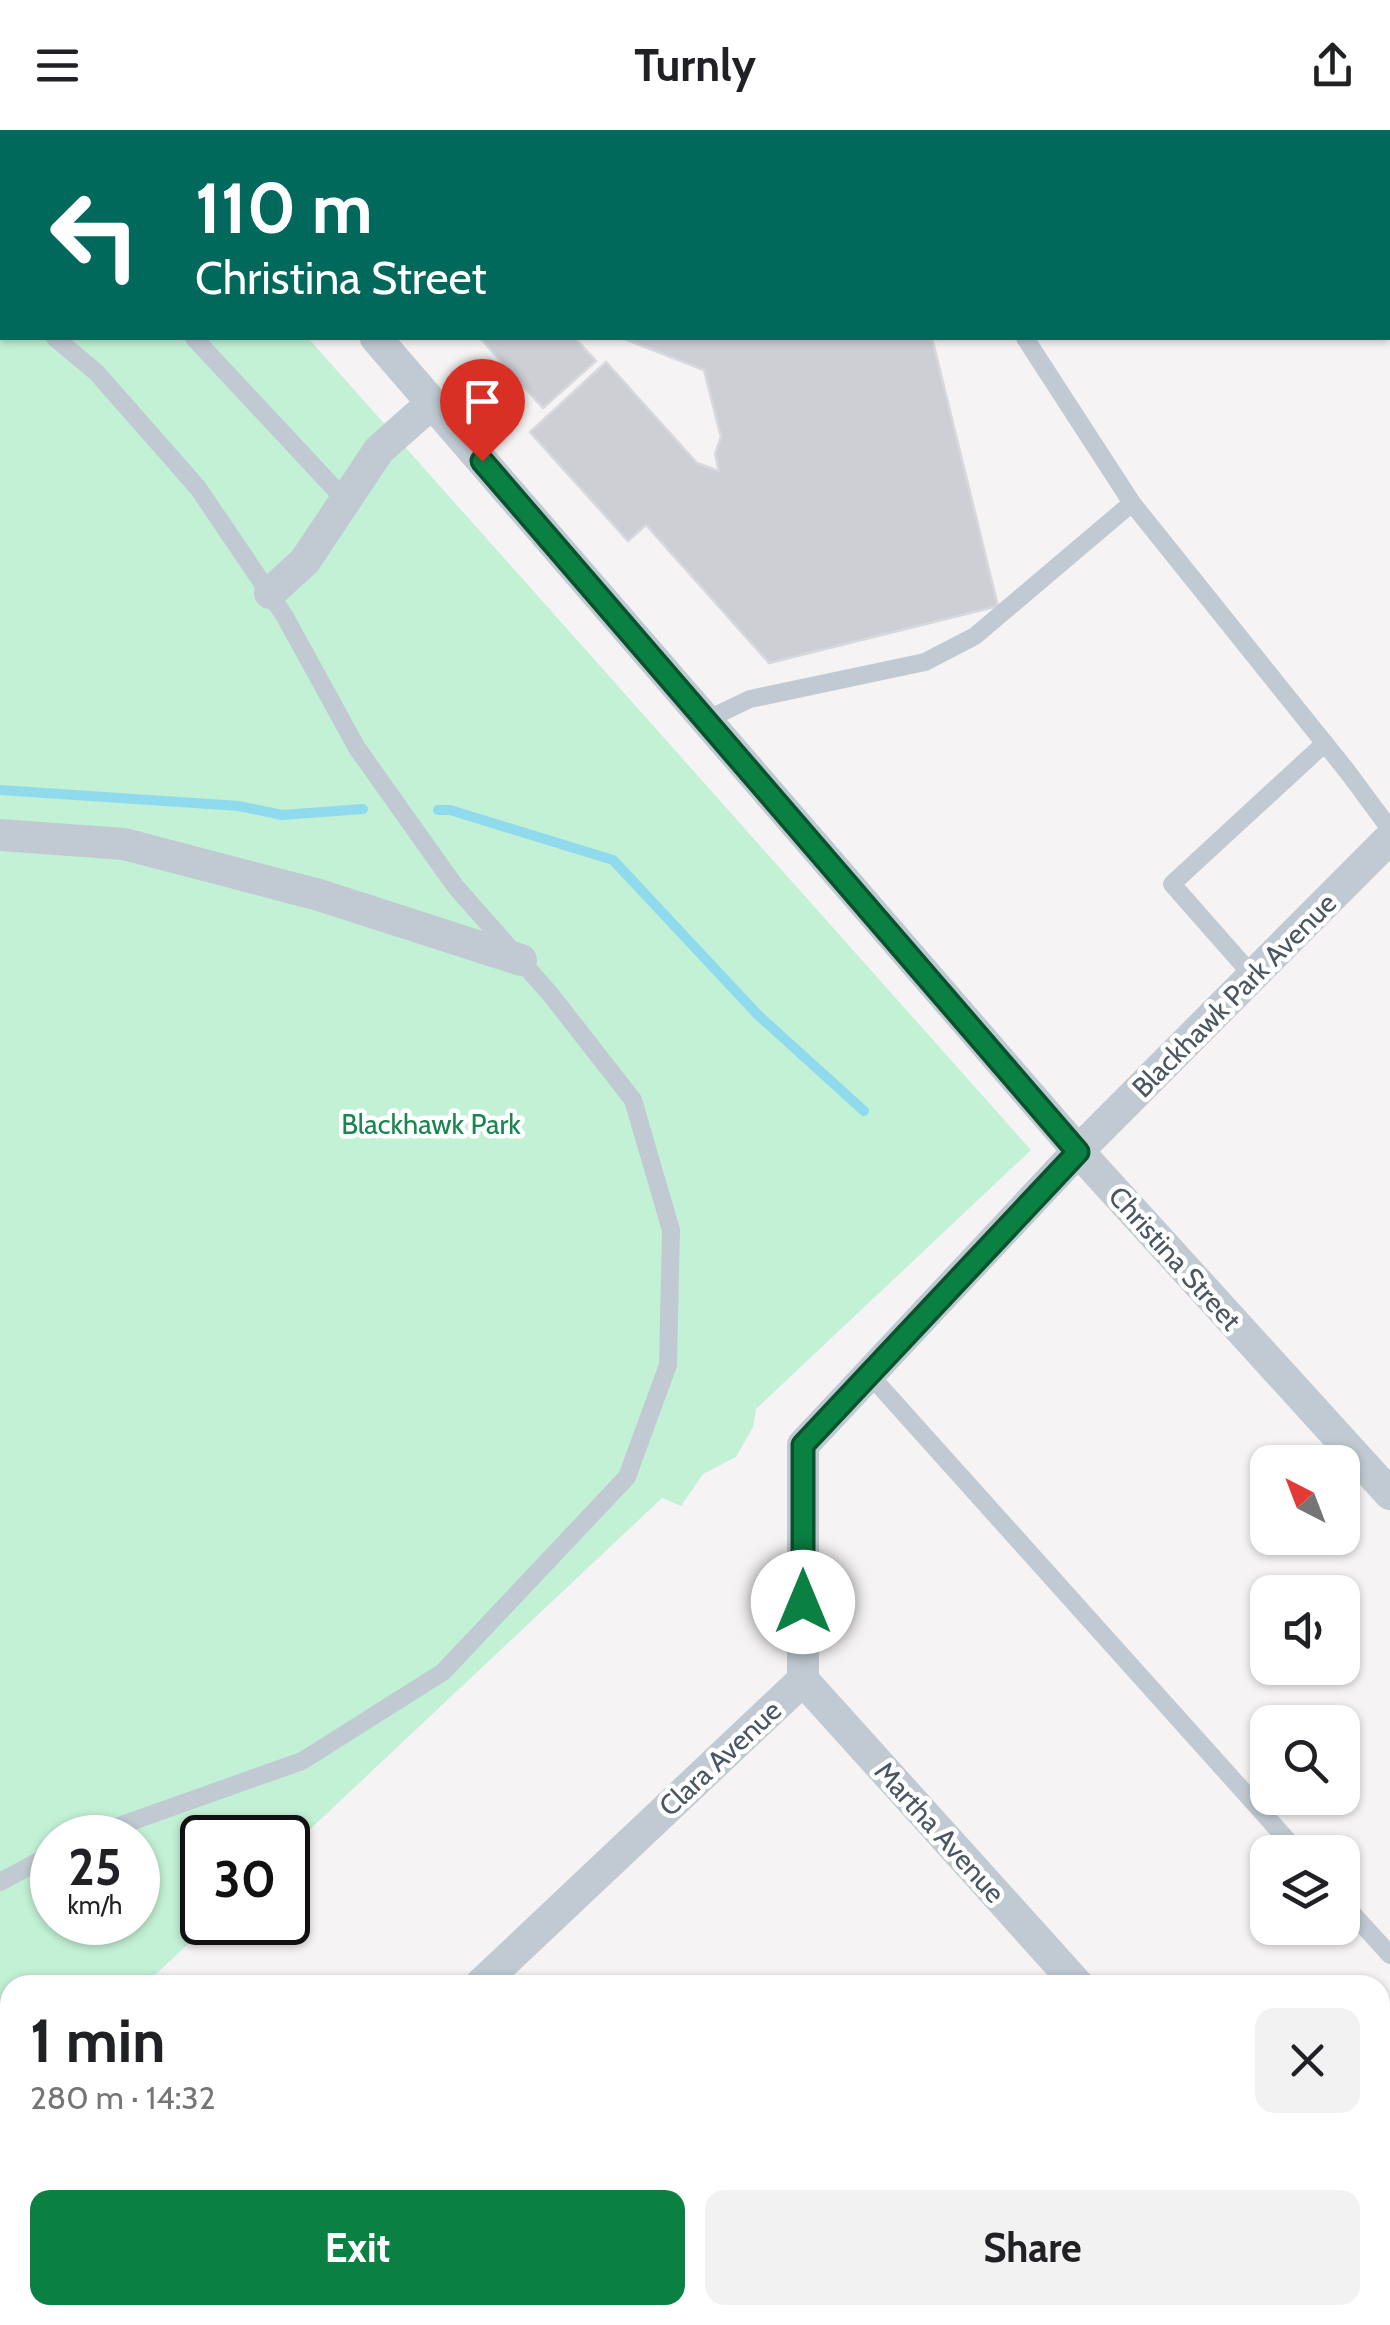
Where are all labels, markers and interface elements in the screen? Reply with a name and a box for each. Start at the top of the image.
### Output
icon: menu [30,38,85,93]
text: Turnly [634,38,756,92]
icon: share [1305,38,1360,93]
text: 110 m [195,165,373,251]
icon: left [30,170,160,300]
text: Christina Street [195,251,487,305]
pin [440,359,525,462]
icon: arrive [455,374,510,429]
street label: Blackhawk Park Avenue [1125,886,1343,1104]
park label: Blackhawk Park [341,1107,521,1141]
street label: Christina Street [1102,1179,1248,1337]
north arrow [1250,1445,1360,1555]
map controls [1250,1445,1360,1945]
position arrow [751,1550,855,1654]
button: sound [1250,1575,1360,1685]
street label: Clara Avenue [652,1693,788,1823]
button: search [1250,1705,1360,1815]
street label: Martha Avenue [868,1754,1012,1910]
speed limit sign: 30 [180,1815,310,1945]
button: layers [1250,1835,1360,1945]
text: 25 [68,1837,122,1898]
text: km/h [68,1890,122,1920]
text: 1 min [30,2004,165,2077]
button: close [1255,2008,1360,2113]
text: 280 m · 14:32 [30,2078,215,2117]
button: Exit [30,2190,685,2305]
button: Share [705,2190,1360,2305]

